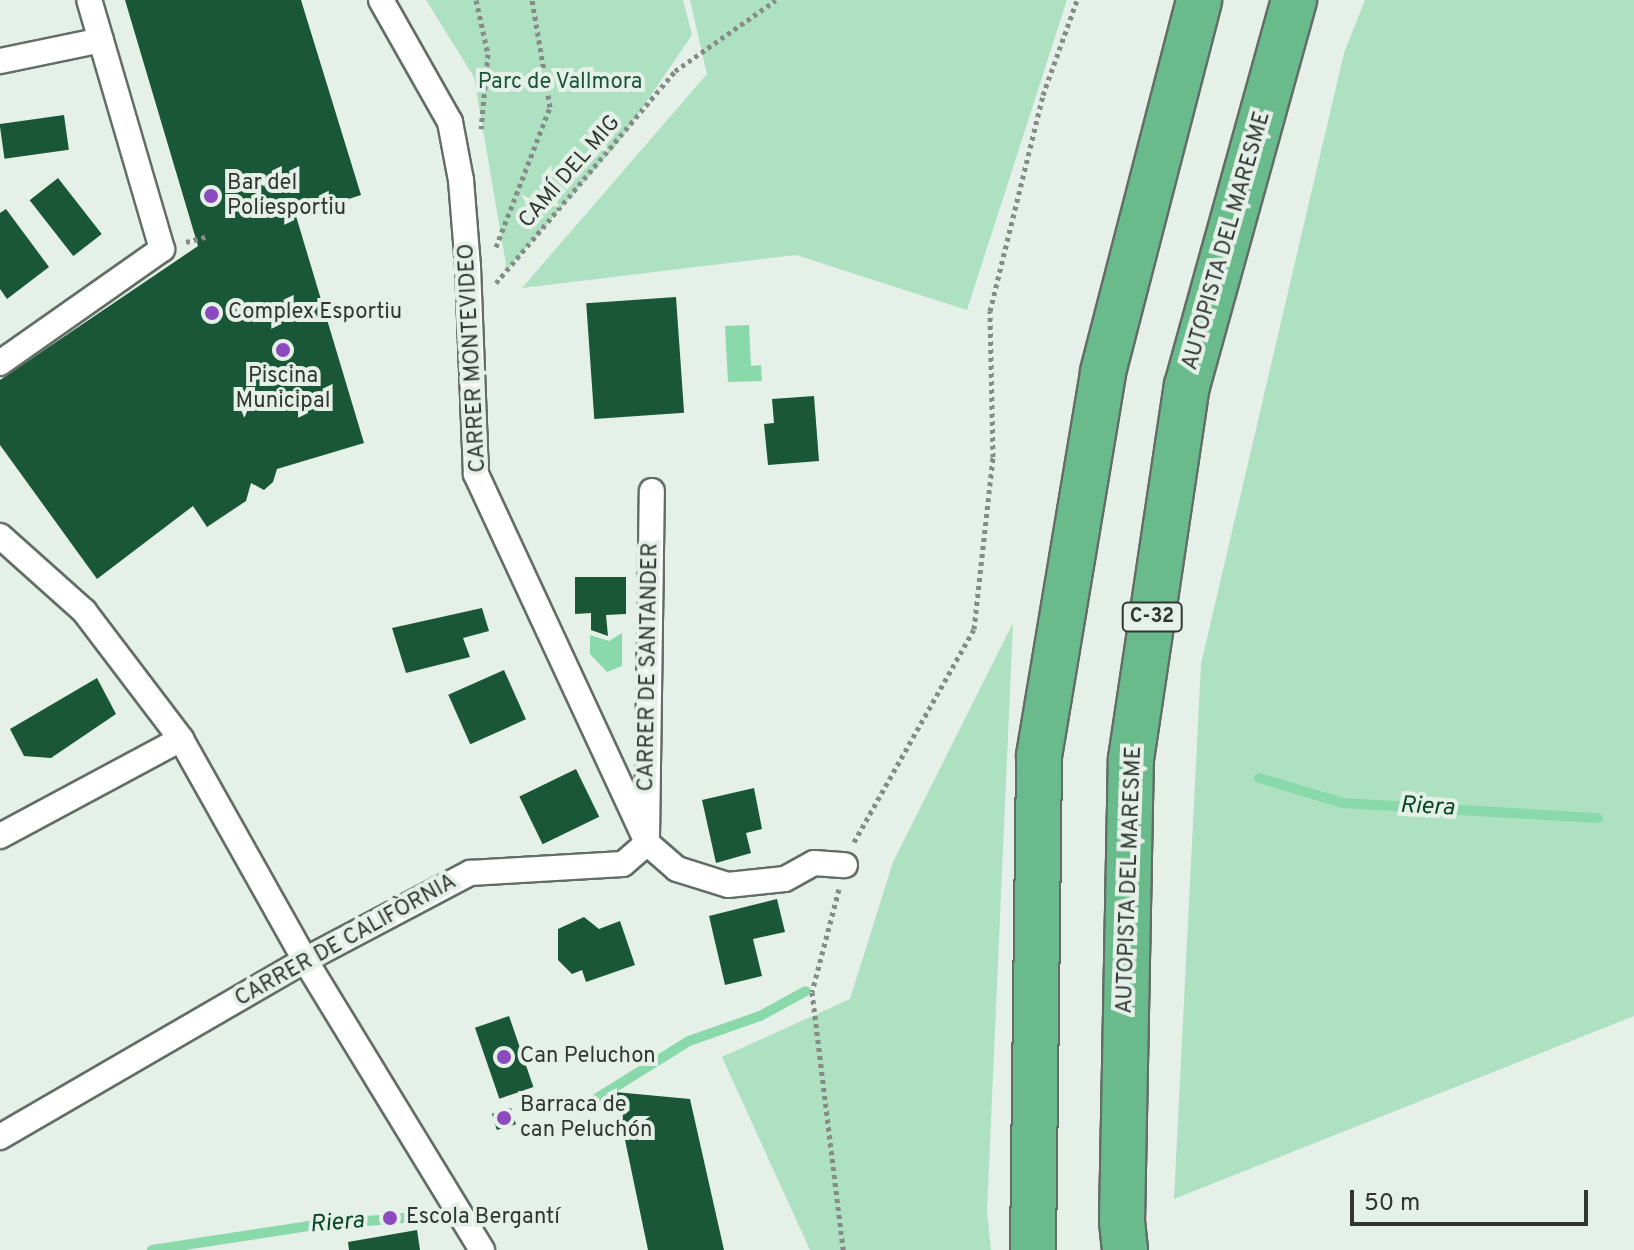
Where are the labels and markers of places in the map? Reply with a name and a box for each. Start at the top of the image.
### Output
place label: Bar del Poliesportiu [227,170,346,222]
marker: Bar del Poliesportiu [202,187,220,205]
place label: Complex Esportiu [228,300,402,326]
marker: Complex Esportiu [203,304,221,322]
marker: Piscina Municipal [274,341,292,359]
place label: Piscina Municipal [236,363,330,414]
place label: Can Peluchon [520,1044,656,1070]
marker: Can Peluchon [495,1048,513,1066]
place label: Barraca de can Peluchón [520,1092,652,1144]
marker: Barraca de can Peluchón [495,1109,513,1127]
place label: Escola Bergantí [406,1205,560,1231]
marker: Escola Bergantí [381,1209,399,1227]

